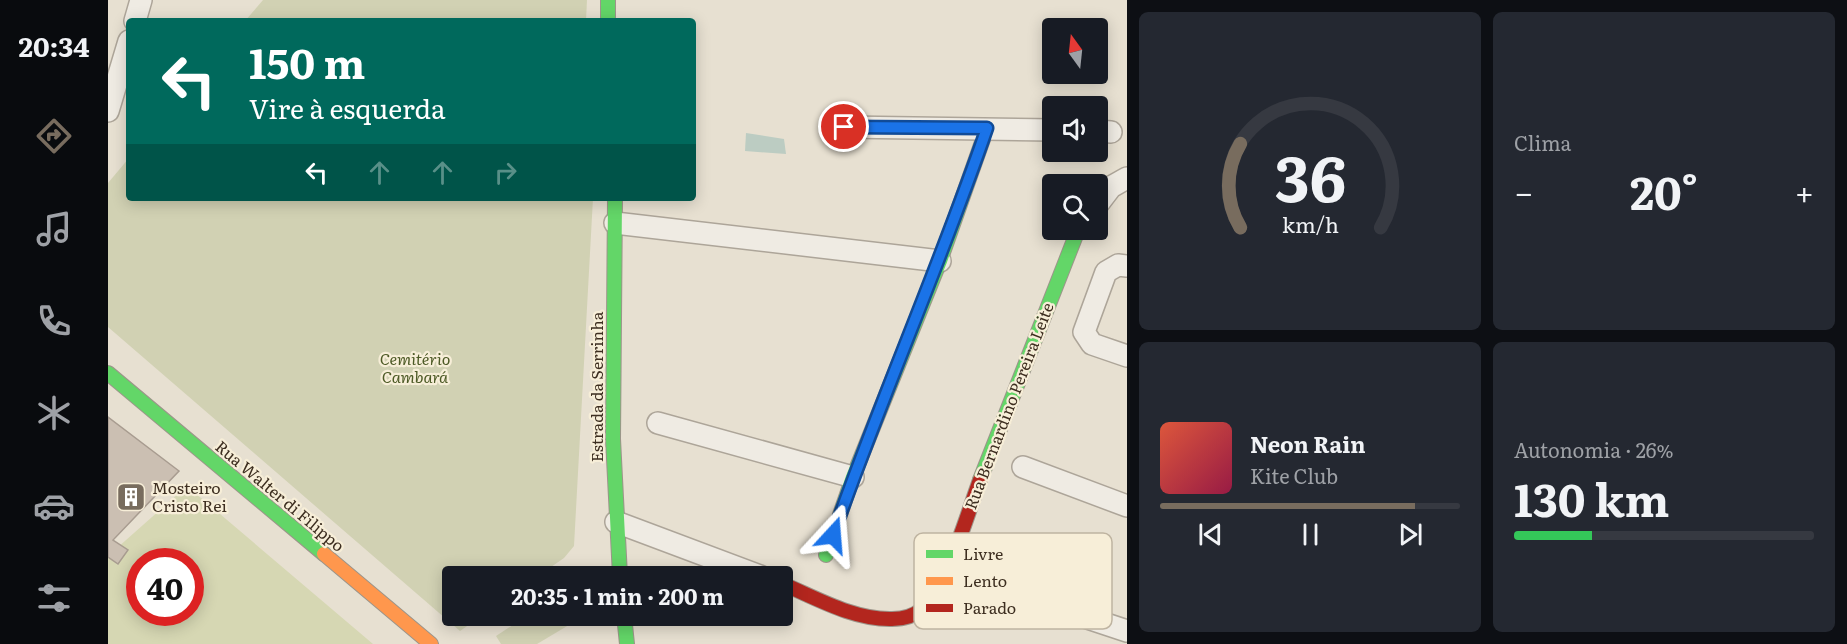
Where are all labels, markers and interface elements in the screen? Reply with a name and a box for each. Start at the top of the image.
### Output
north arrow [1042,18,1108,84]
map controls [1042,18,1108,240]
text: 20:34 [18,25,90,65]
text: 150 m [249,30,365,92]
icon: left [150,42,228,120]
text: Vire à esquerda [249,87,446,127]
button: sound [1042,96,1108,162]
pin [818,101,869,152]
icon: arrive [827,110,860,143]
icon: directions [33,115,75,157]
text: Clima [1514,127,1571,157]
text: 36 [1274,129,1346,221]
icon: left [300,156,333,189]
icon: ahead [363,156,396,189]
icon: ahead [426,156,459,189]
icon: right [489,156,522,189]
text: 20° [1630,157,1698,224]
text: − [1514,166,1533,215]
text: + [1795,166,1814,215]
button: search [1042,174,1108,240]
icon: music [33,208,75,250]
text: km/h [1281,208,1339,240]
street label: Rua Bernardino Pereira Leite [957,299,1059,513]
icon: phone [33,300,75,342]
street label: Estrada da Serrinha [584,311,608,462]
park label: Cemitério Cambará [380,346,450,388]
icon: climate [33,392,75,434]
text: Neon Rain [1250,427,1366,460]
street label: Rua Walter di Filippo [211,434,351,557]
text: Autonomia · 26% [1514,434,1674,464]
text: Kite Club [1250,460,1338,490]
text: 130 km [1514,464,1669,531]
place label: Mosteiro Cristo Rei [152,475,227,517]
building icon: Mosteiro Cristo Rei [115,481,147,513]
icon: car [33,485,75,527]
position arrow [801,503,865,567]
icon: previous [1194,518,1227,551]
icon: pause [1294,518,1327,551]
icon: next [1394,518,1427,551]
legend [914,533,1112,629]
text: Livre [963,541,1003,565]
speed limit sign: 40 [126,548,204,626]
text: Lento [963,568,1007,592]
icon: filters [33,577,75,619]
text: 20:35 · 1 min · 200 m [511,579,724,612]
text: Parado [963,595,1016,619]

